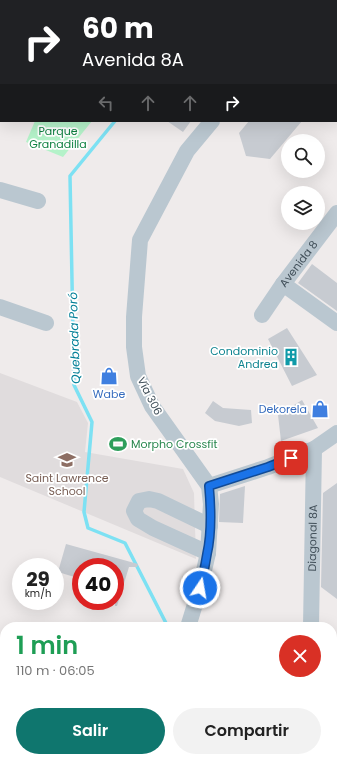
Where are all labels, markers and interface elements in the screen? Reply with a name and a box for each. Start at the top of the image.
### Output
text: 60 m [82,9,154,48]
icon: right [16,16,68,68]
text: Avenida 8A [82,47,184,72]
icon: left [95,92,117,114]
icon: ahead [137,92,159,114]
icon: ahead [179,92,201,114]
icon: right [221,92,243,114]
park label: Parque Granadilla [29,123,87,152]
map controls [281,134,325,230]
button: search [281,134,325,178]
button: layers [281,186,325,230]
street label: Avenida 8 [275,237,322,290]
water label: Quebrada Poró [64,291,84,384]
place label: Condominio Andrea [210,343,278,372]
building icon: Condominio Andrea [281,347,301,367]
shop icon: Wabe [99,366,119,386]
street label: Vía 306 [134,374,166,418]
place label: Wabe [93,386,125,402]
shop icon: Dekorela [310,399,330,419]
place label: Dekorela [259,401,307,417]
sports icon: Morpho Crossfit [108,434,128,454]
place label: Morpho Crossfit [131,436,218,452]
pin [274,441,308,475]
icon: arrive [280,447,302,469]
school or university icon: Saint Lawrence School [57,450,77,470]
place label: Saint Lawrence School [25,470,109,499]
street label: Diagonal 8A [304,504,321,572]
speed limit sign: 40 [72,558,124,610]
text: 29 [26,565,50,593]
position arrow [179,567,221,609]
text: km/h [25,586,51,601]
text: 1 min [16,629,78,662]
button: close [279,635,321,677]
text: 110 m · 06:05 [16,661,95,680]
button: Salir [16,708,165,754]
button: Compartir [173,708,321,754]

